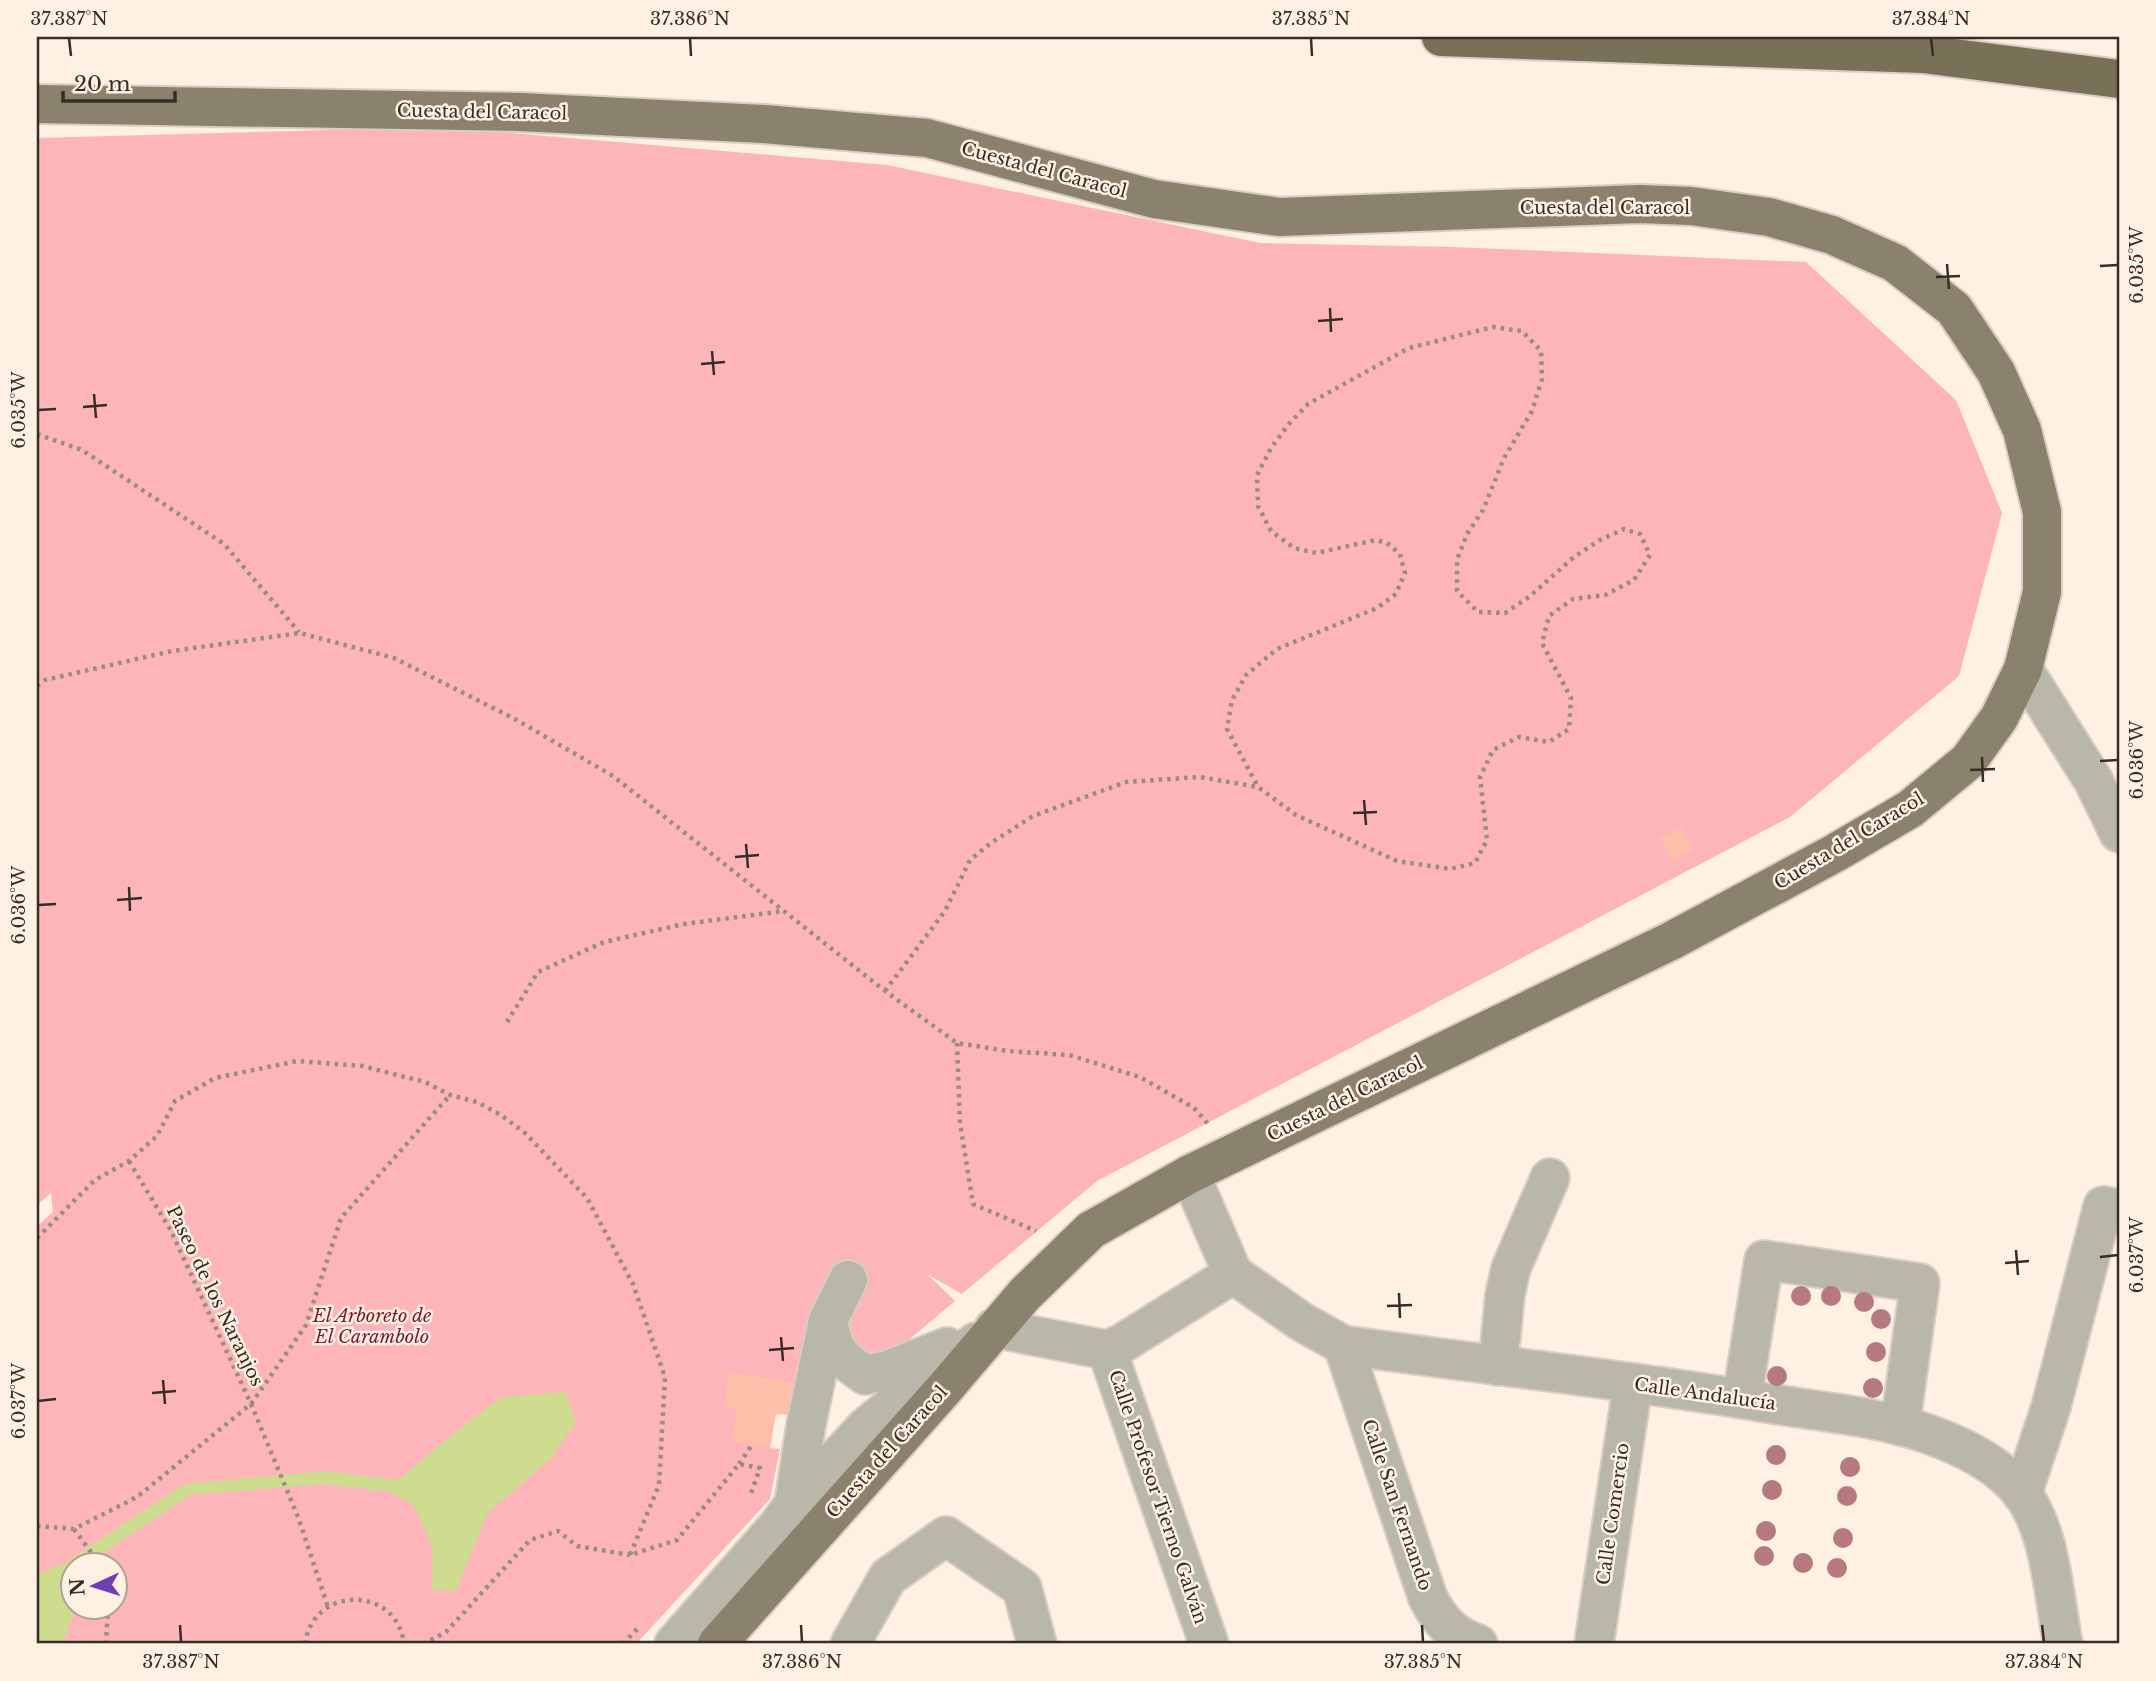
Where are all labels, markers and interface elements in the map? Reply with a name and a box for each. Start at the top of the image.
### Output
text: 37.387°N [30,8,108,30]
text: 37.386°N [650,8,730,30]
text: 37.385°N [1272,8,1350,30]
text: 37.384°N [1892,8,1970,30]
scale bar [63,60,175,104]
text: 20 m [74,71,131,97]
street label: Cuesta del Caracol [397,100,568,124]
street label: Cuesta del Caracol [959,137,1129,203]
street label: Cuesta del Caracol [1520,197,1690,219]
text: 6.035°W [2126,225,2148,304]
text: 6.035°W [8,370,30,449]
text: 6.036°W [2126,720,2148,799]
street label: Cuesta del Caracol [1770,788,1928,894]
text: 6.036°W [8,865,30,944]
street label: Cuesta del Caracol [1264,1052,1427,1146]
street label: Paseo de los Naranjos [162,1202,268,1390]
text: 6.037°W [2126,1216,2148,1293]
park label: El Arboreto de El Carambolo [312,1305,431,1348]
text: 6.037°W [8,1362,30,1439]
street label: Calle Profesor Tierno Galván [1104,1367,1212,1627]
street label: Calle Andalucía [1633,1373,1777,1415]
street label: Cuesta del Caracol [822,1381,952,1523]
street label: Calle San Fernando [1357,1416,1437,1594]
street label: Calle Comercio [1592,1441,1634,1587]
north arrow [60,1552,130,1622]
text: N [65,1577,90,1597]
text: 37.387°N [142,1651,220,1673]
text: 37.386°N [762,1651,842,1673]
text: 37.385°N [1384,1651,1462,1673]
text: 37.384°N [2005,1651,2083,1673]

